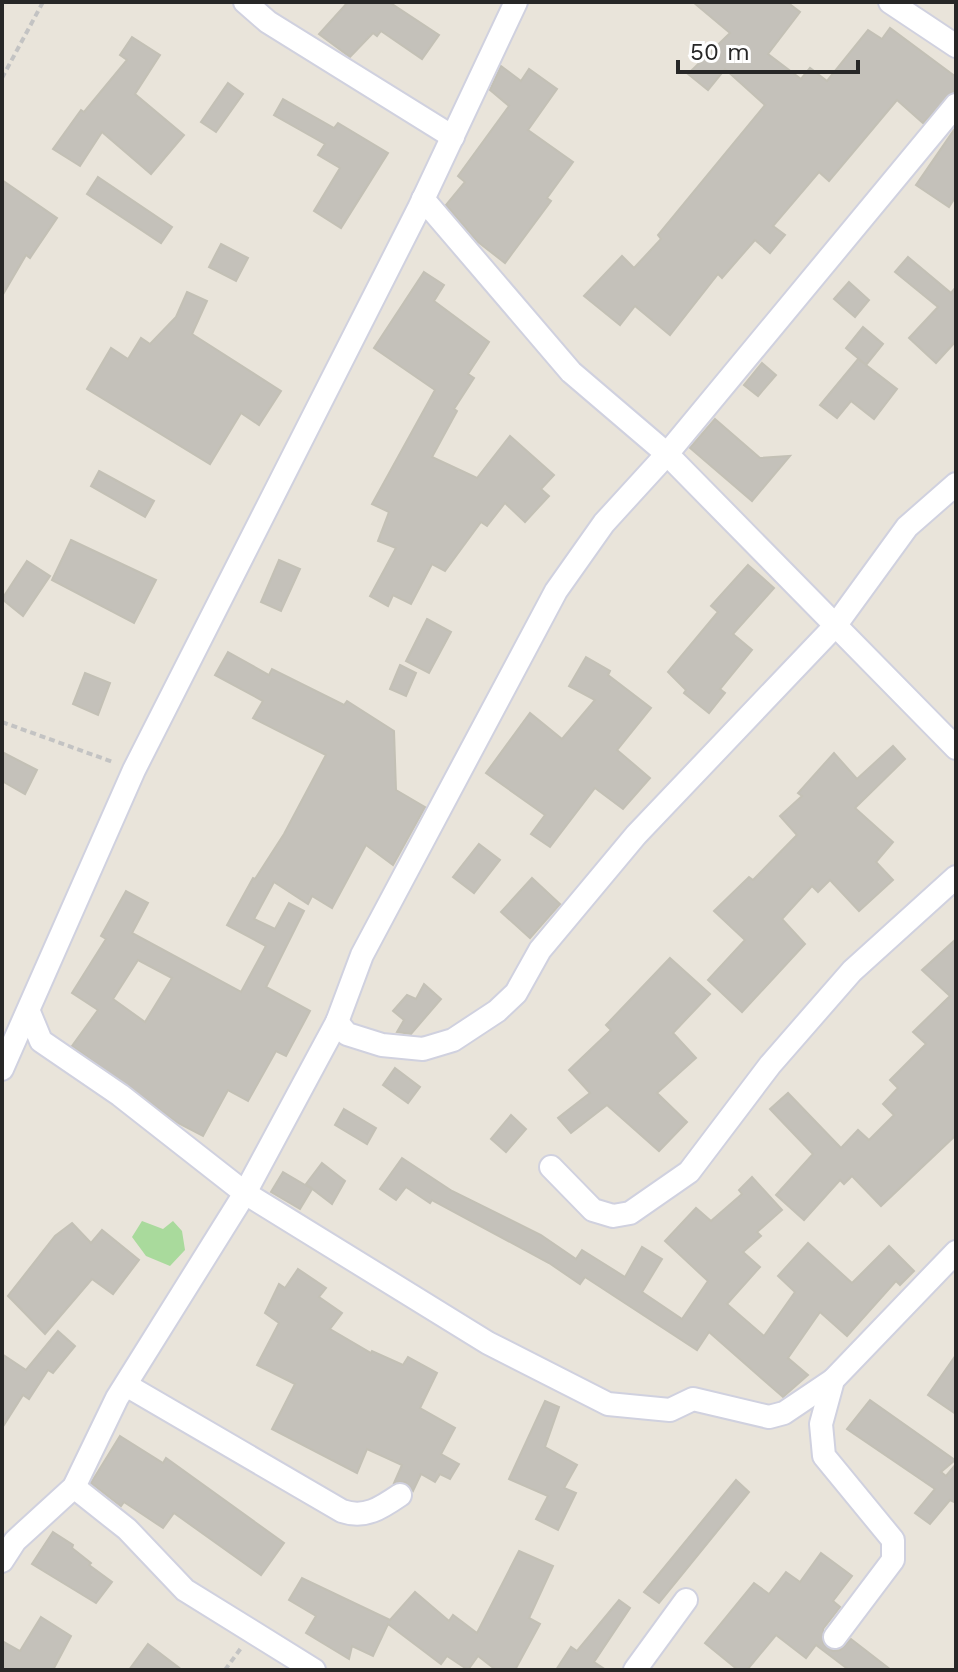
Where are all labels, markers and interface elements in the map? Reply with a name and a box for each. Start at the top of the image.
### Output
scale bar [678,24,858,74]
text: 50 m [690,38,750,66]

